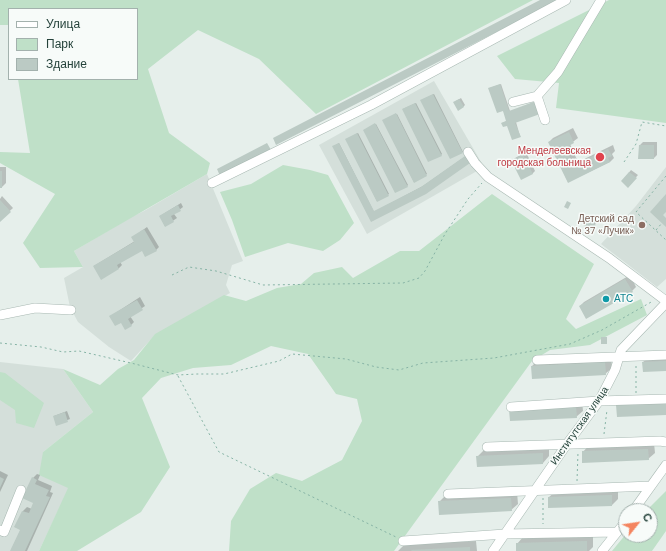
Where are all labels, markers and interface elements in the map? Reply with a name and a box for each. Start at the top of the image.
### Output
legend [8,8,138,80]
text: Улица [46,16,80,32]
text: Парк [46,36,73,52]
text: Здание [46,56,87,72]
place label: Менделеевская городская больница [498,145,591,168]
marker: Менделеевская городская больница [594,151,606,163]
place label: Детский сад № 37 «Лучик» [571,213,634,236]
marker: Детский сад № 37 «Лучик» [637,220,647,230]
place label: АТС [614,293,633,305]
marker: АТС [601,294,611,304]
street label: Институтская улица [548,385,612,467]
north arrow [618,503,658,543]
text: С [639,511,656,524]

